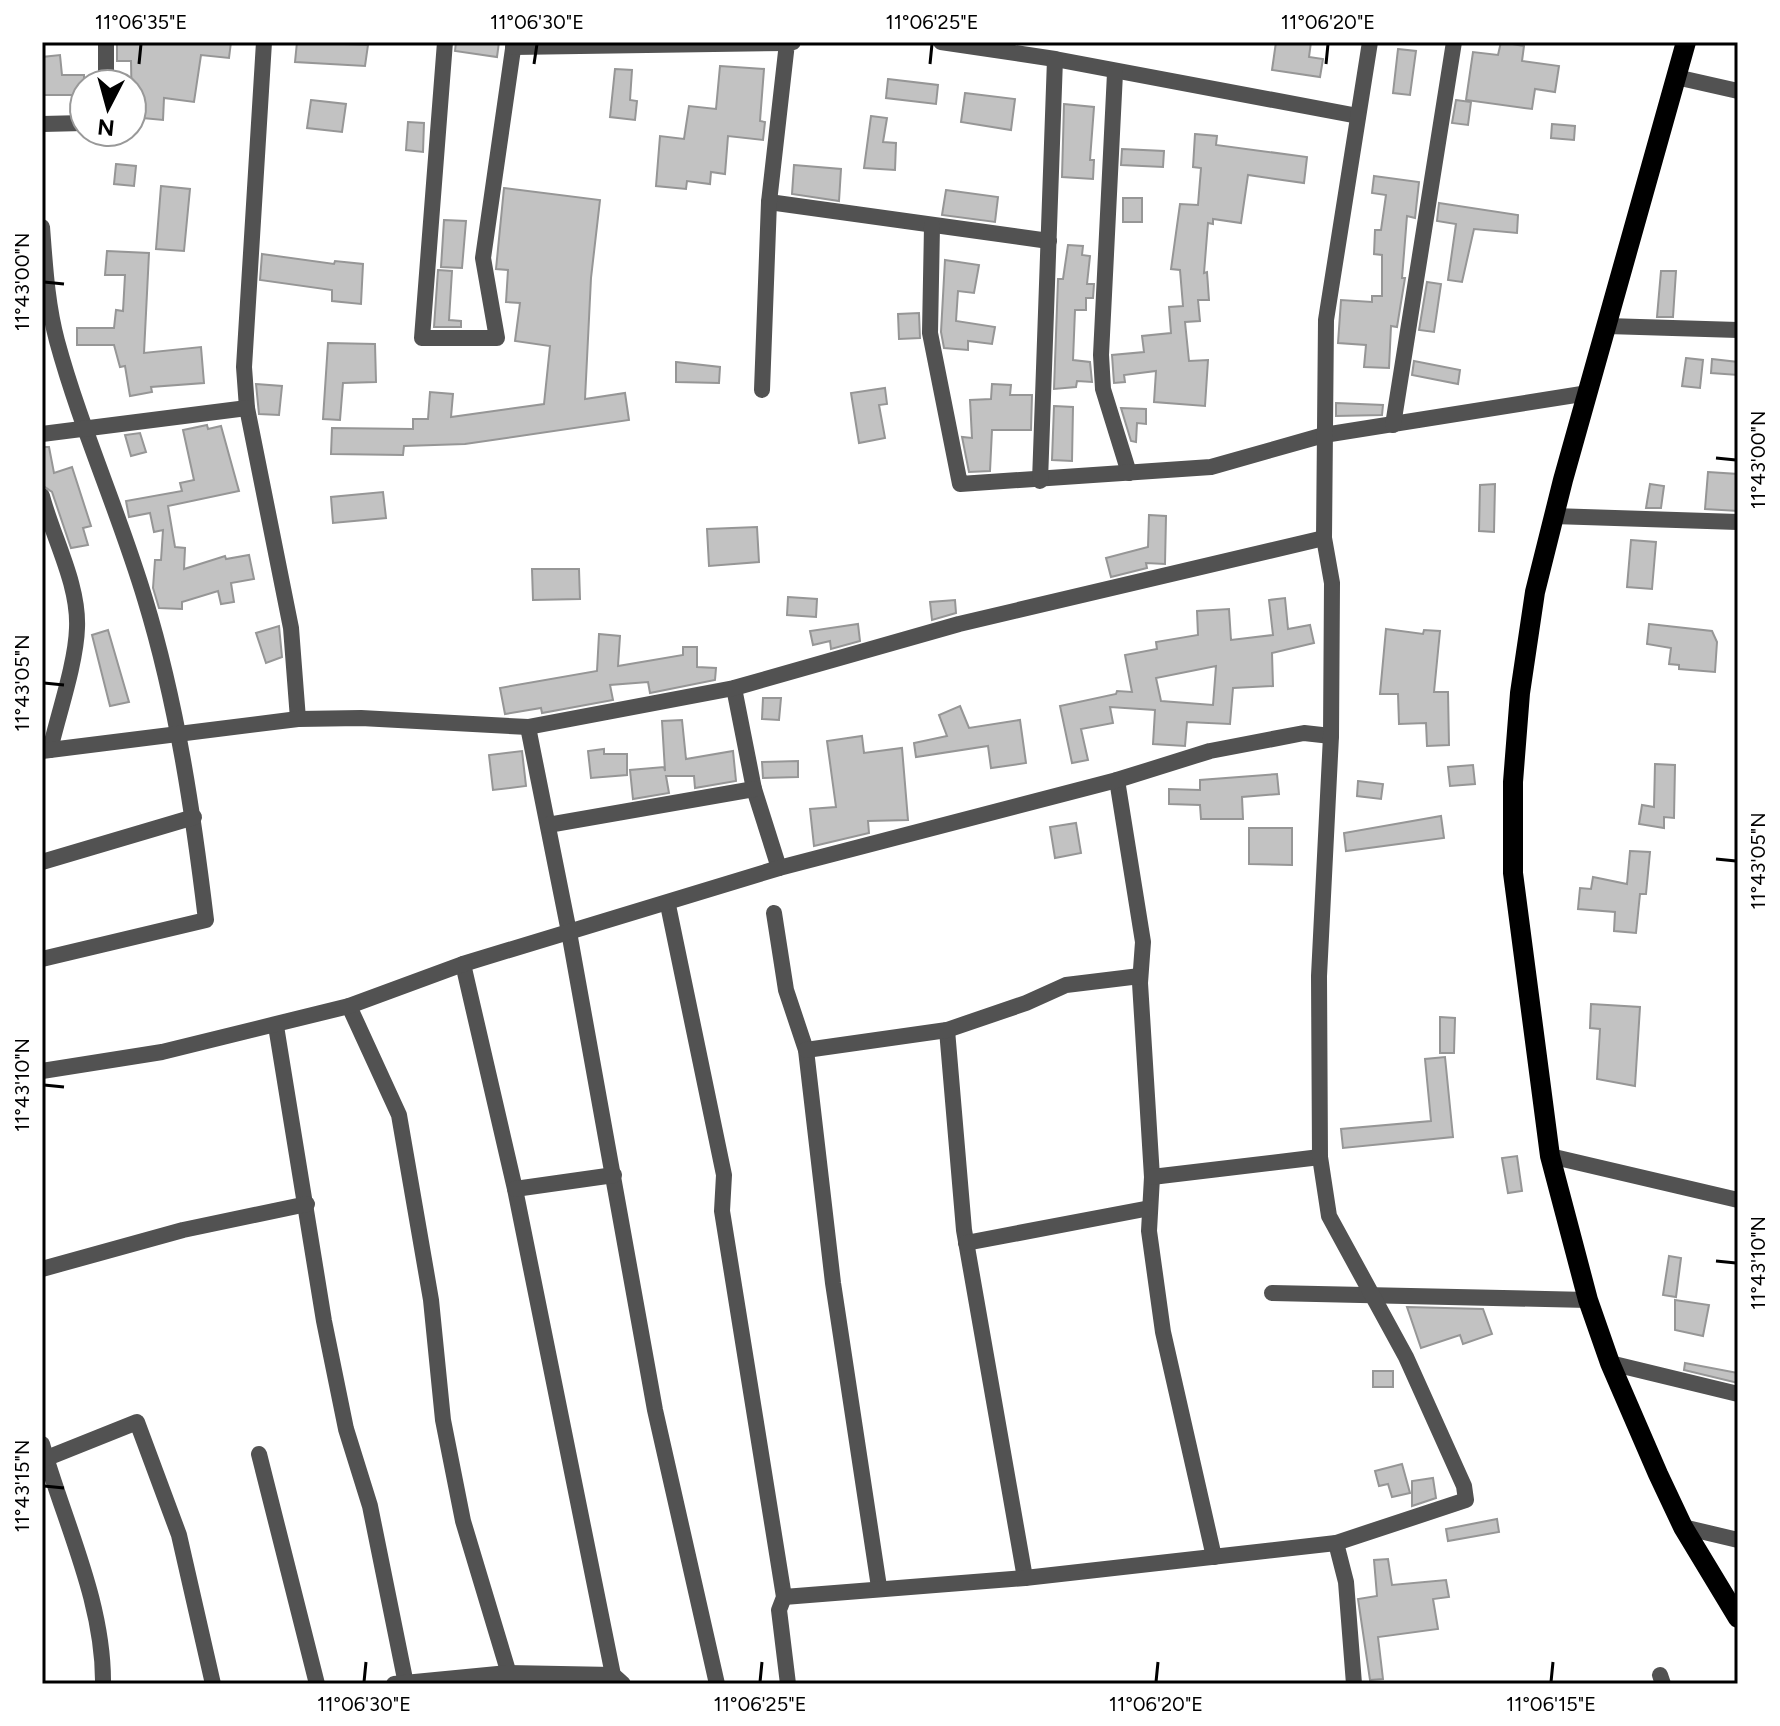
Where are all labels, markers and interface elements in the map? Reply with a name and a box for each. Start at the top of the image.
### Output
text: 11°06'35"E [95,10,187,34]
text: 11°06'30"E [490,10,584,34]
text: 11°06'25"E [886,10,978,34]
text: 11°06'20"E [1281,10,1375,34]
north arrow [68,68,148,148]
text: N [96,113,116,142]
text: 11°43'00"N [10,233,34,331]
text: 11°43'00"N [1746,411,1770,509]
text: 11°43'05"N [10,634,34,732]
text: 11°43'05"N [1746,812,1770,910]
text: 11°43'10"N [10,1038,34,1132]
text: 11°43'10"N [1746,1216,1770,1310]
text: 11°43'15"N [10,1440,34,1532]
text: 11°06'30"E [317,1692,411,1716]
text: 11°06'25"E [714,1692,806,1716]
text: 11°06'20"E [1109,1692,1203,1716]
text: 11°06'15"E [1506,1692,1596,1716]

